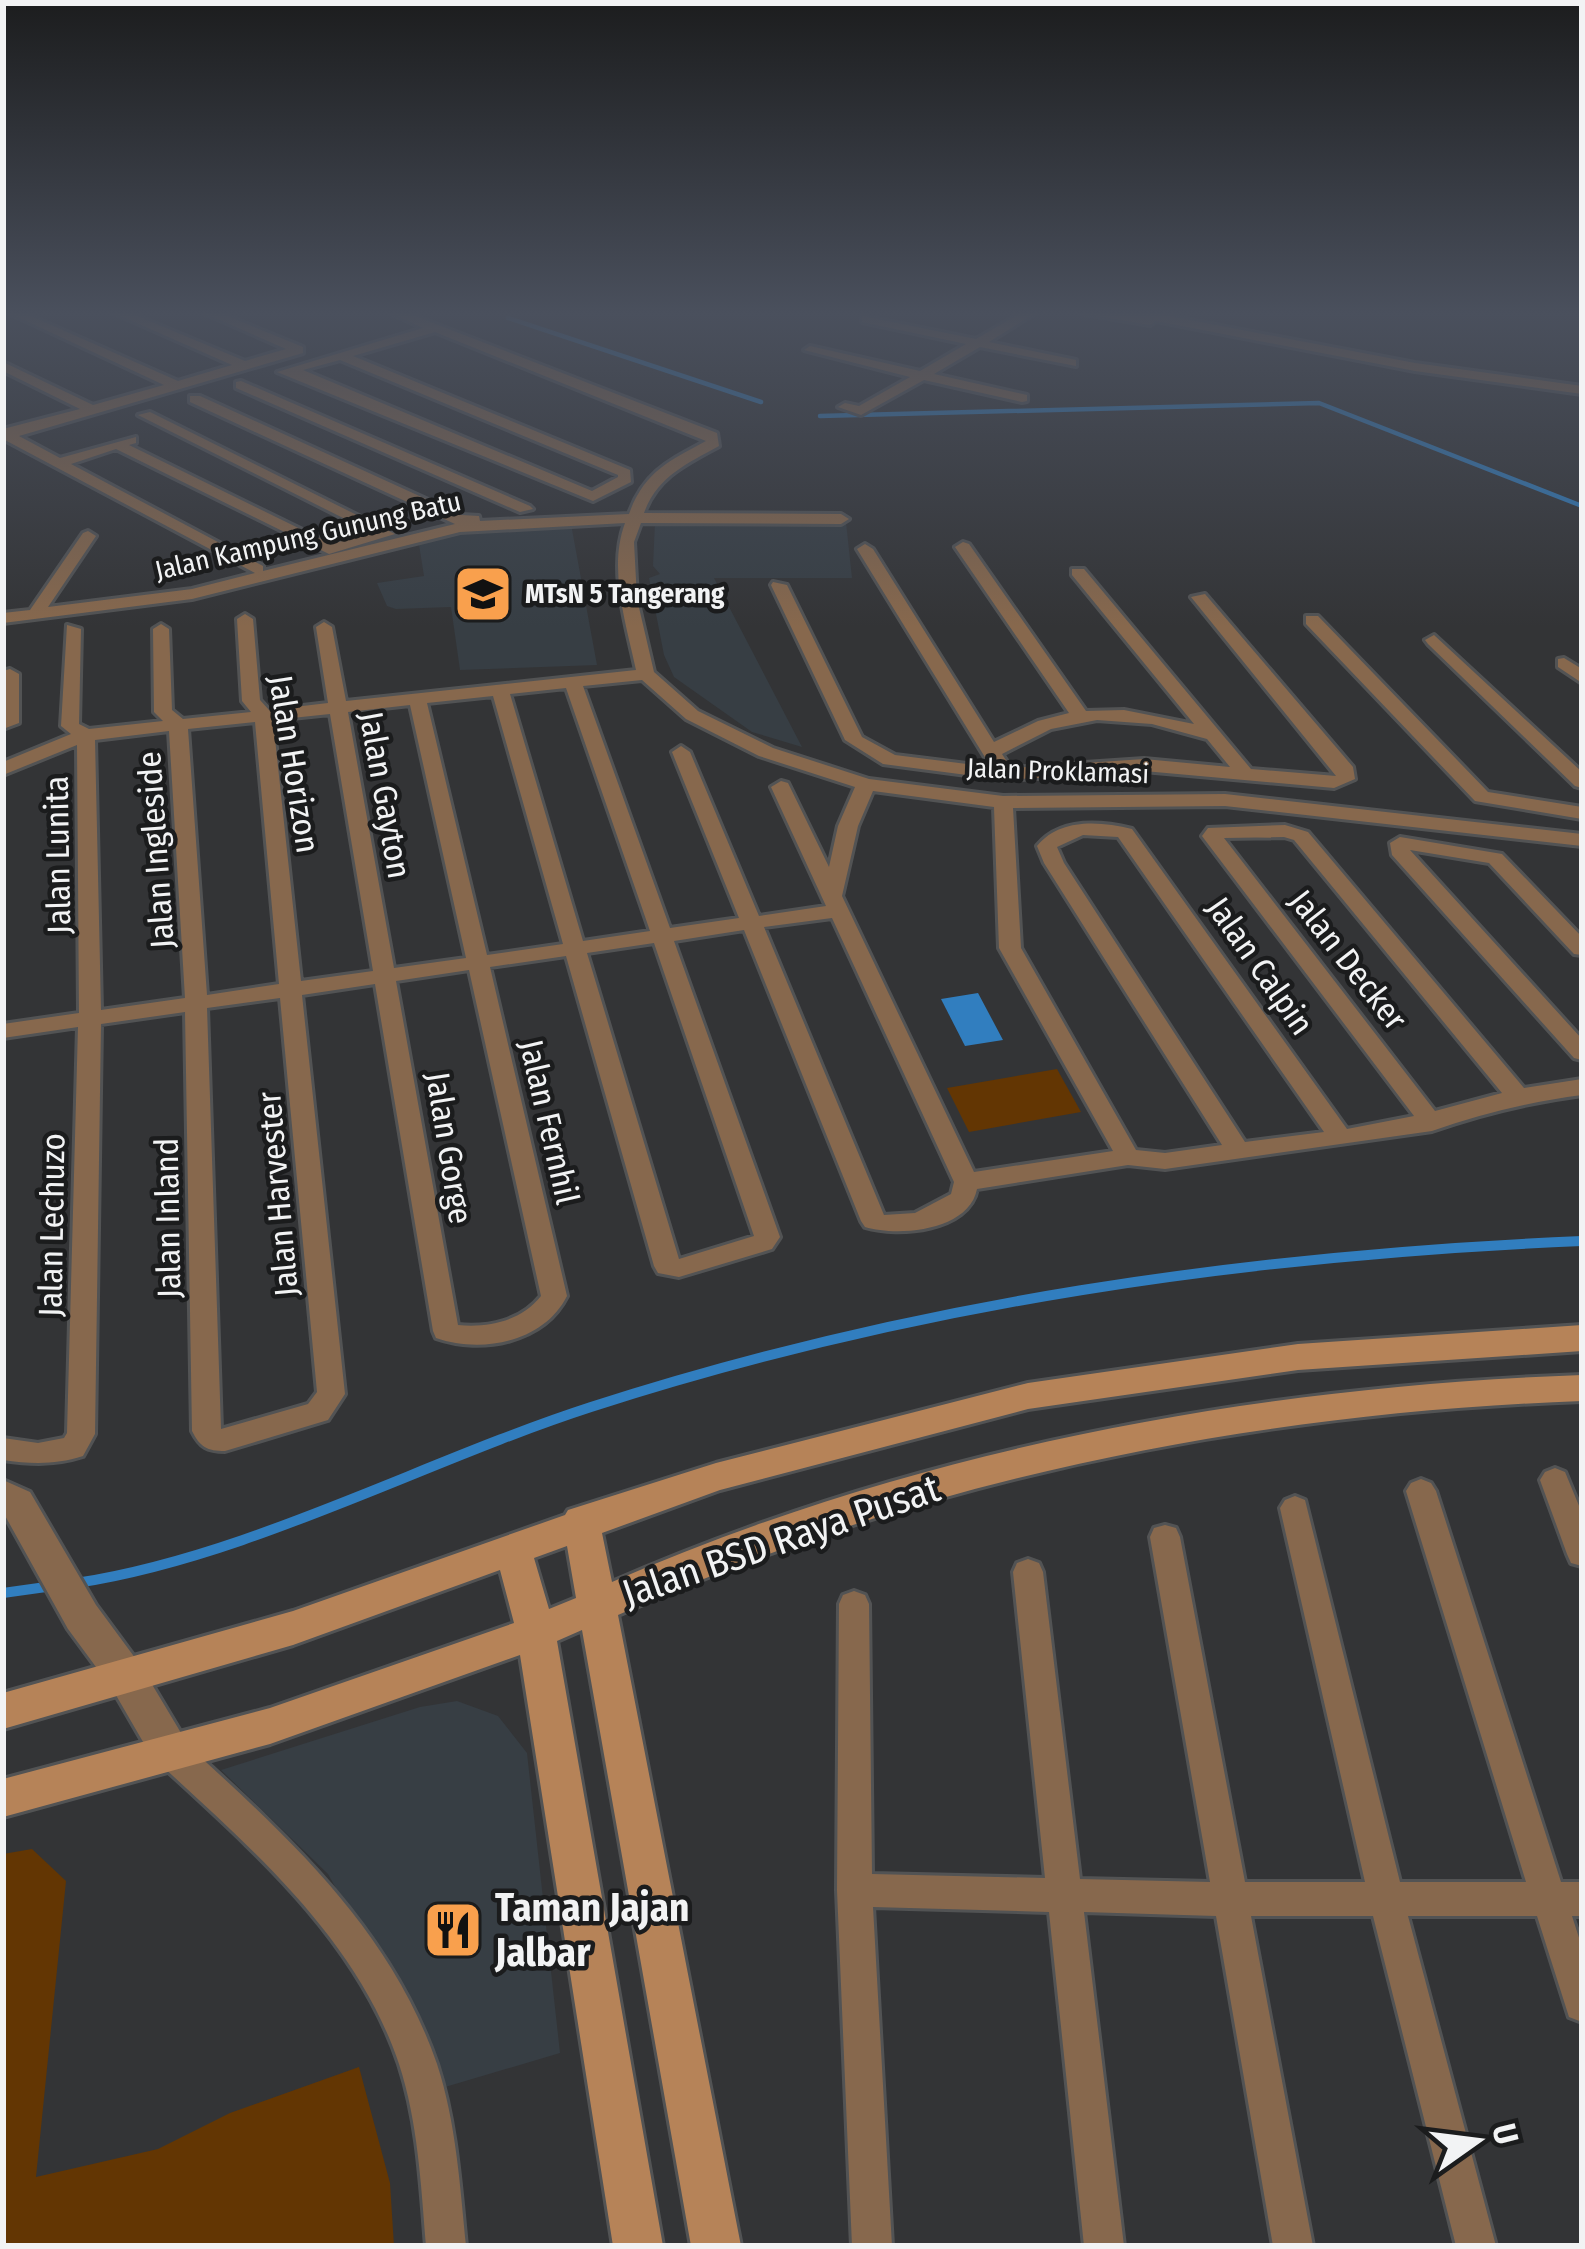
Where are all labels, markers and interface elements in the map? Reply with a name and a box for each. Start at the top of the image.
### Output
street label: Jalan Kampung Gunung Batu [152,485,464,587]
school or university icon: MTsN 5 Tangerang [452,563,514,625]
place label: MTsN 5 Tangerang [525,578,725,610]
street label: Jalan Horizon [260,672,328,856]
street label: Jalan Gayton [351,708,419,882]
street label: Jalan Ingleside [129,750,183,950]
street label: Jalan Proklamasi [966,752,1150,790]
street label: Jalan Lunita [37,775,79,935]
street label: Jalan Decker [1281,882,1416,1039]
street label: Jalan Calpin [1198,889,1322,1043]
street label: Jalan Fernhil [511,1036,587,1208]
street label: Jalan Gorge [417,1069,481,1227]
street label: Jalan Harvester [249,1089,307,1298]
street label: Jalan Lechuzo [30,1133,74,1317]
street label: Jalan Inland [147,1137,189,1299]
street label: Jalan BSD Raya Pusat [616,1465,946,1617]
place label: Taman Jajan Jalbar [494,1885,689,1976]
restaurant icon: Taman Jajan Jalbar [422,1899,484,1961]
north arrow [1417,2081,1537,2201]
text: U [1483,2120,1527,2148]

